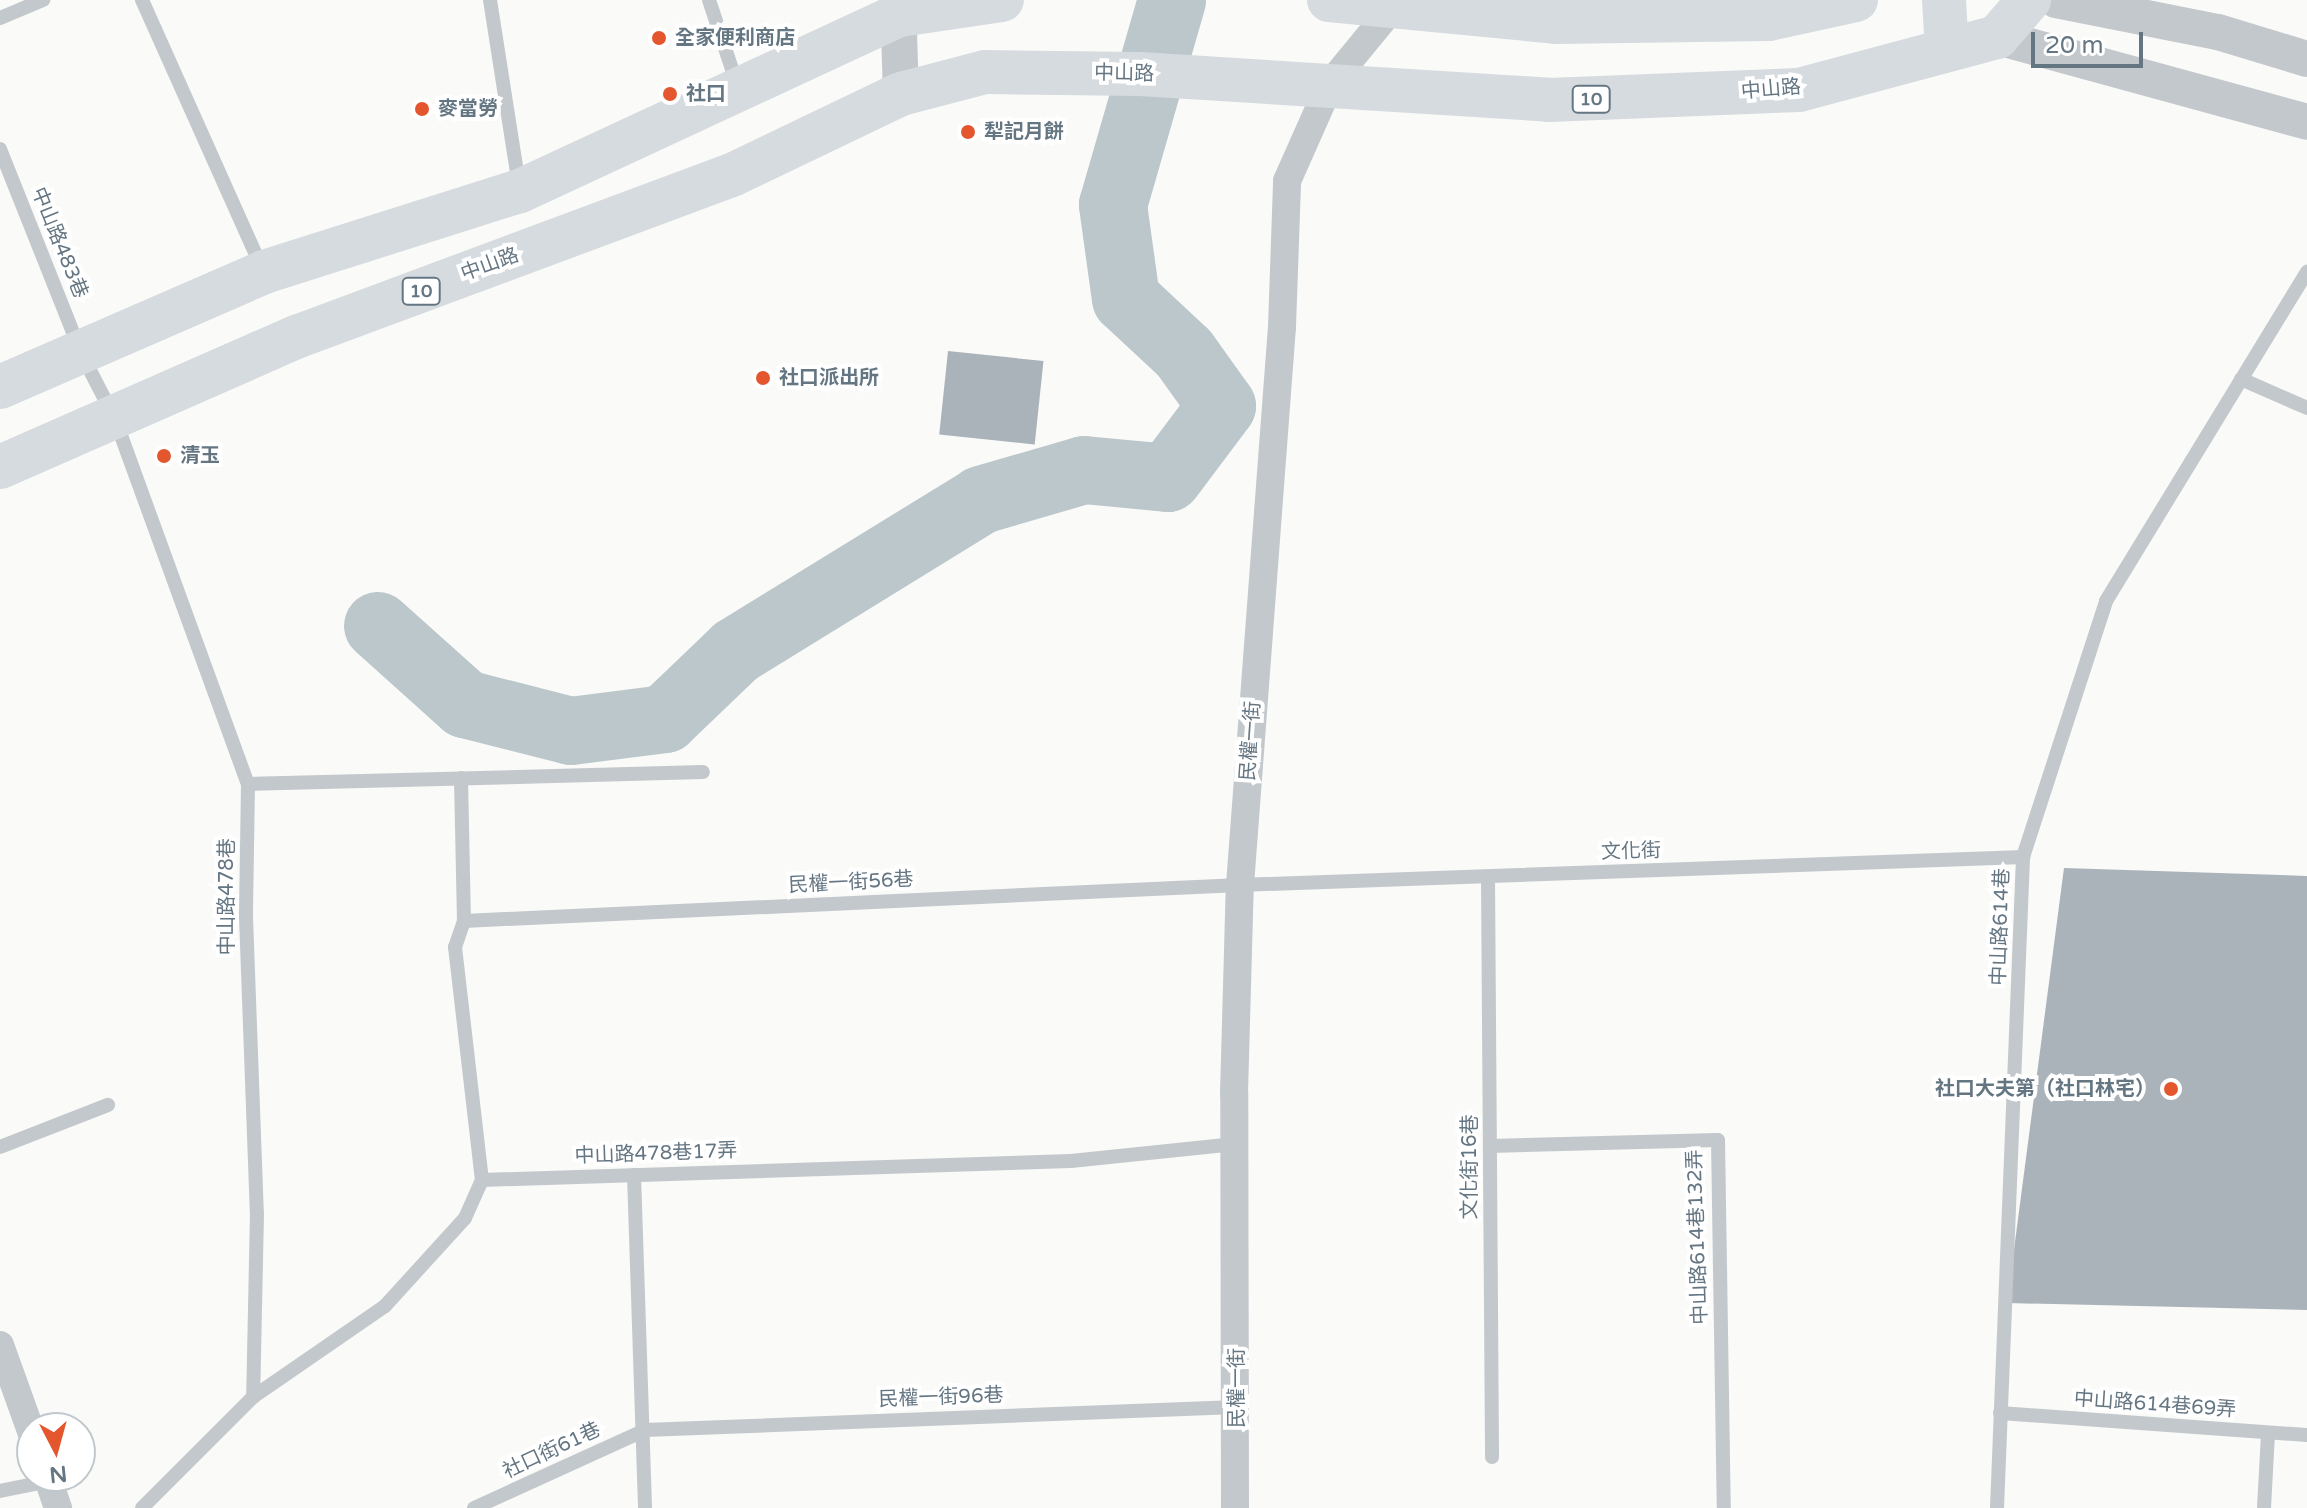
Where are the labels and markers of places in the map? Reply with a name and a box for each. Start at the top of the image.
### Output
place label: 全家便利商店 [675,26,795,50]
marker: 全家便利商店 [650,29,668,47]
place label: 社口 [686,82,726,106]
marker: 社口 [661,85,679,103]
place label: 麥當勞 [438,97,498,121]
marker: 麥當勞 [413,100,431,118]
place label: 犁記月餅 [984,120,1064,144]
marker: 犁記月餅 [959,123,977,141]
place label: 社口派出所 [779,366,879,390]
marker: 社口派出所 [754,369,772,387]
place label: 清玉 [180,444,220,468]
marker: 清玉 [155,447,173,465]
place label: 社口大夫第（社口林宅） [1935,1077,2155,1101]
marker: 社口大夫第（社口林宅） [2162,1080,2180,1098]

